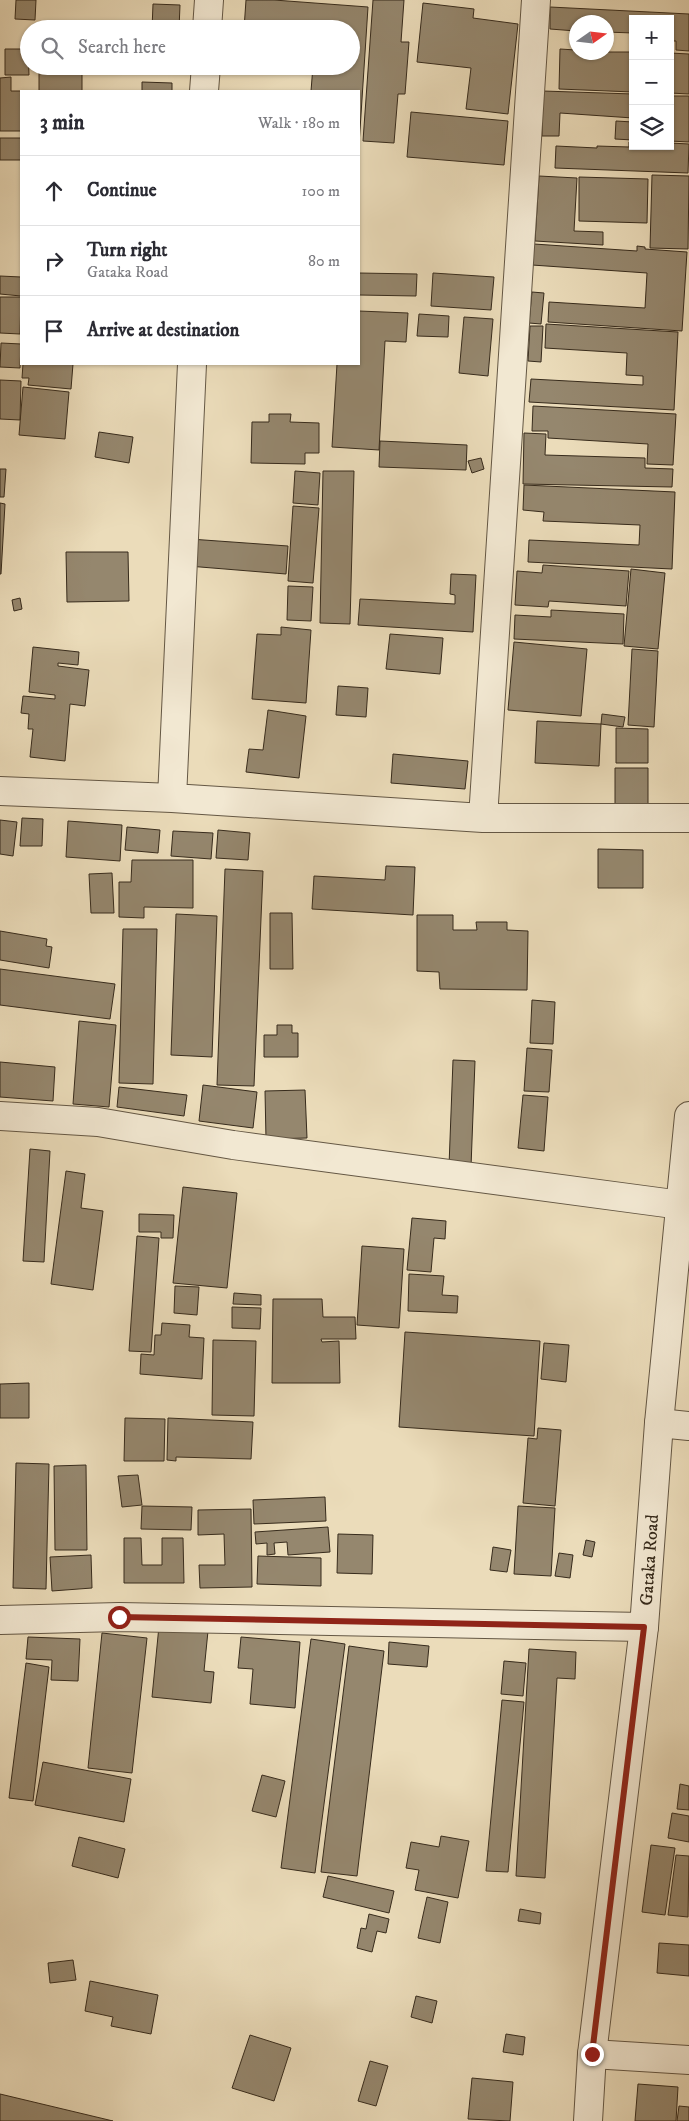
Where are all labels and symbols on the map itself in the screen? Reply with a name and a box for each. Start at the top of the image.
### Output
north arrow [569,15,614,60]
street label: Gataka Road [636,1514,664,1606]
route start [108,1606,131,1629]
route end [581,2043,604,2066]

